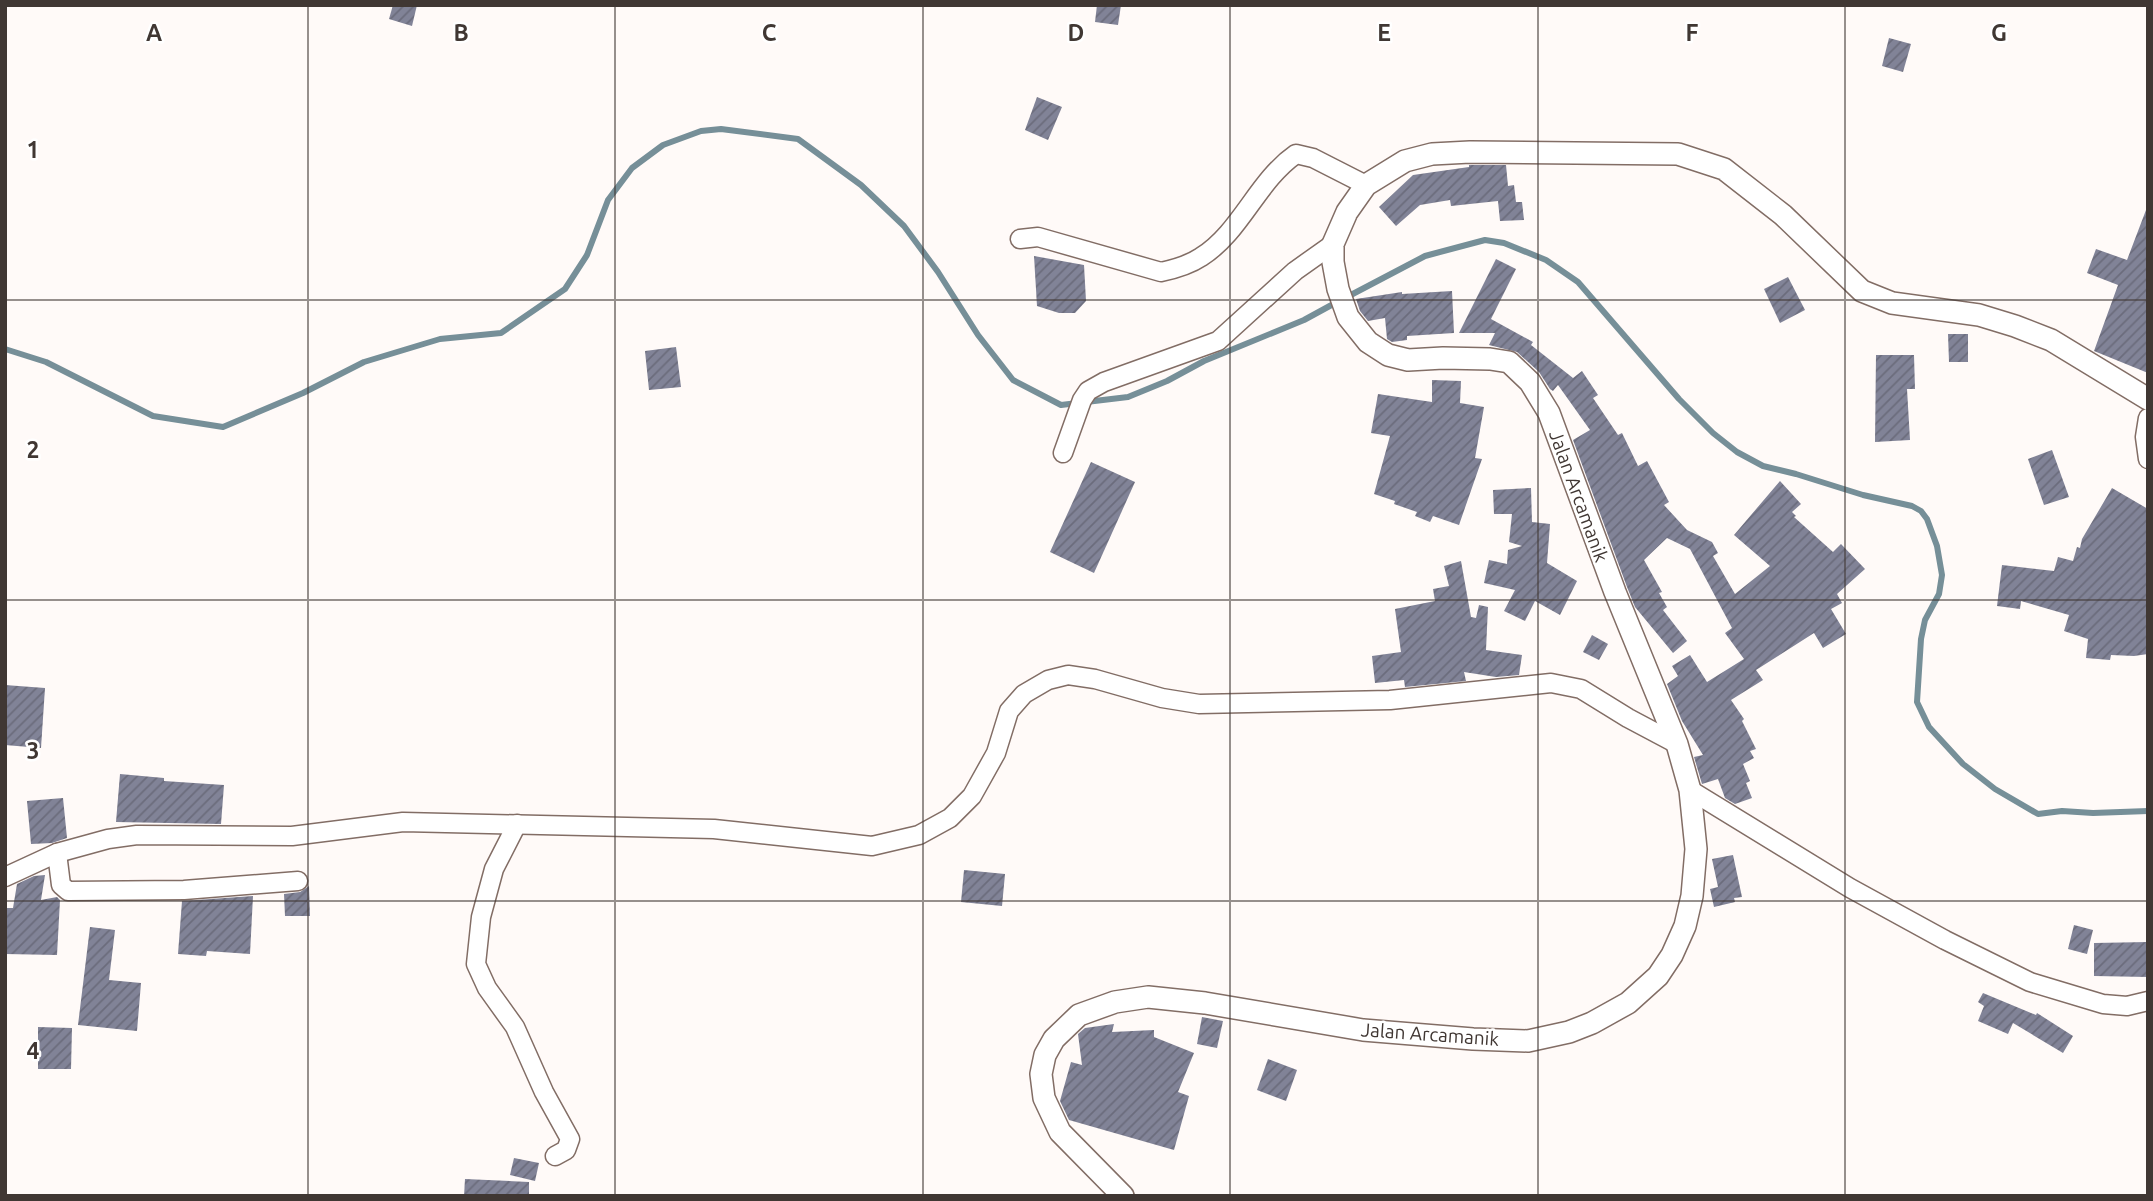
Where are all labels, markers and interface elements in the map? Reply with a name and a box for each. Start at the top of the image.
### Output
text: A [146,20,162,45]
text: B [453,20,469,45]
text: C [762,20,777,45]
text: D [1068,20,1084,45]
text: E [1377,20,1391,45]
text: F [1686,20,1699,45]
text: G [1991,20,2007,45]
text: 1 [27,137,39,162]
street label: Jalan Arcamanik [1545,427,1613,565]
text: 2 [27,437,39,462]
text: 3 [27,738,39,763]
street label: Jalan Arcamanik [1360,1018,1500,1050]
text: 4 [27,1038,40,1063]

